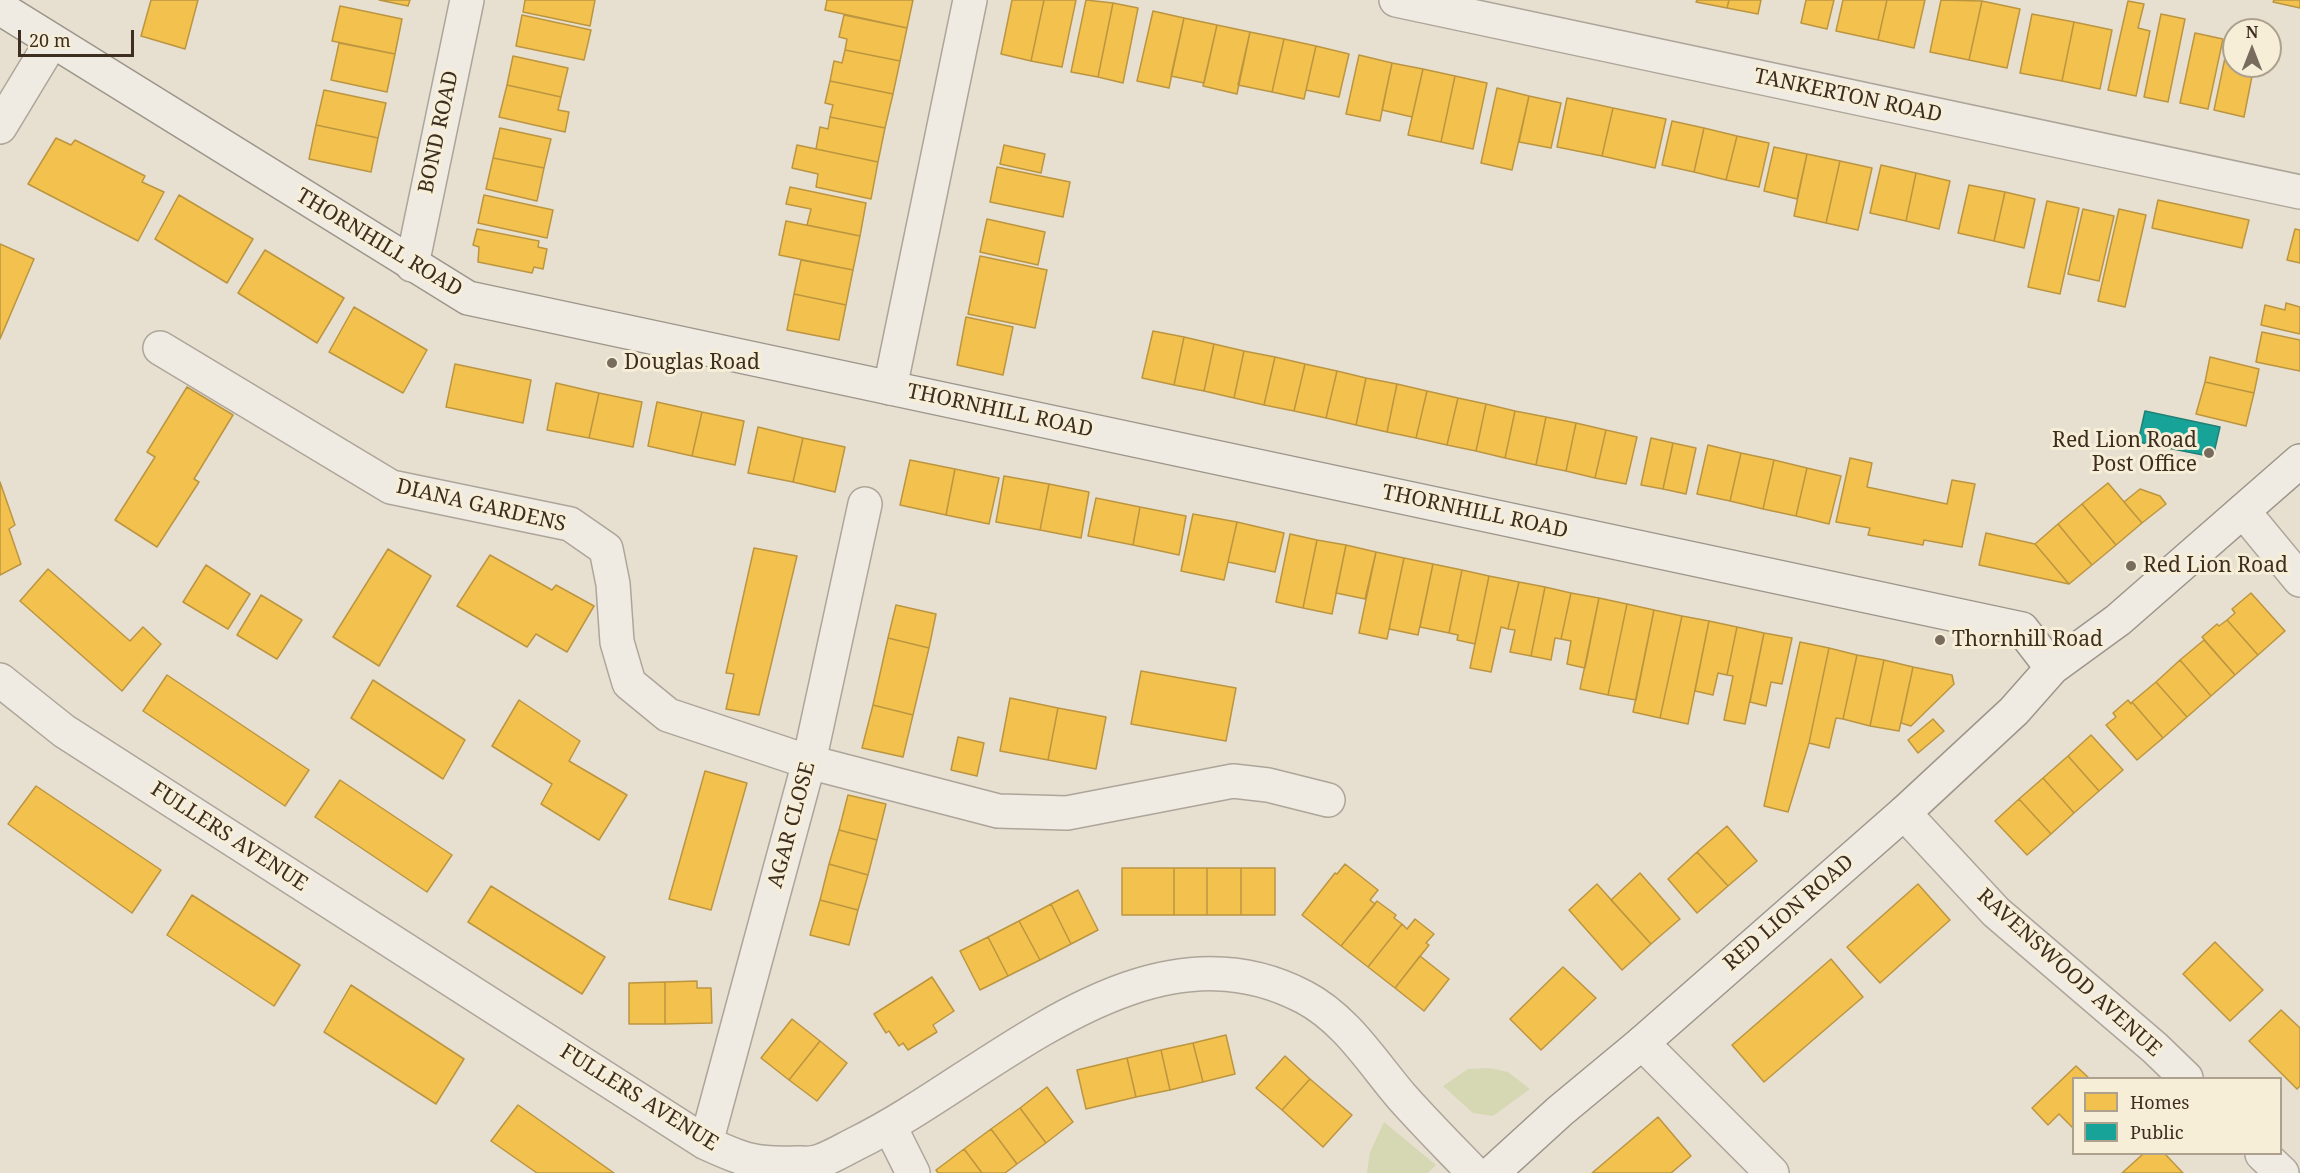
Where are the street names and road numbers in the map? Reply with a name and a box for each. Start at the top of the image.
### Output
street label: TANKERTON ROAD [1752,64,1944,128]
street label: BOND ROAD [414,68,464,196]
street label: THORNHILL ROAD [291,183,467,303]
street label: THORNHILL ROAD [905,379,1095,443]
street label: DIANA GARDENS [394,474,568,538]
street label: THORNHILL ROAD [1380,480,1570,544]
street label: AGAR CLOSE [763,759,821,891]
street label: FULLERS AVENUE [146,777,312,897]
street label: RED LION ROAD [1719,850,1859,976]
street label: RAVENSWOOD AVENUE [1972,884,2166,1062]
street label: FULLERS AVENUE [555,1039,723,1157]

